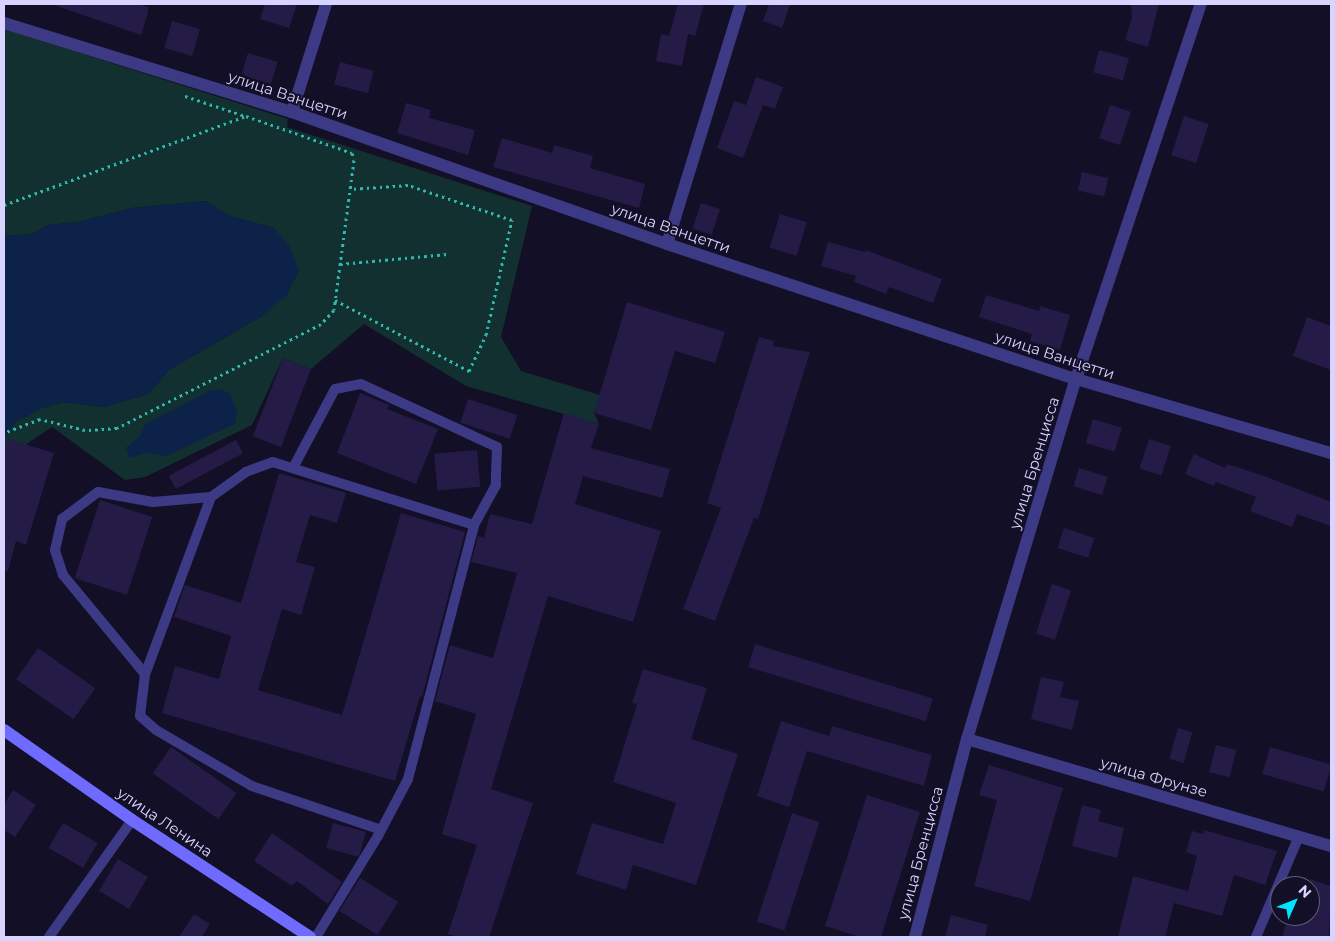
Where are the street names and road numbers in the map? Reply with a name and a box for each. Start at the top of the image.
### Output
street label: улица Ванцетти [226,67,350,123]
street label: улица Ванцетти [609,199,733,257]
street label: улица Ванцетти [993,327,1117,383]
street label: улица Бренцисса [1005,395,1063,531]
street label: улица Фрунзе [1098,753,1210,801]
street label: улица Ленина [114,783,216,861]
street label: улица Бренцисса [894,784,946,922]

